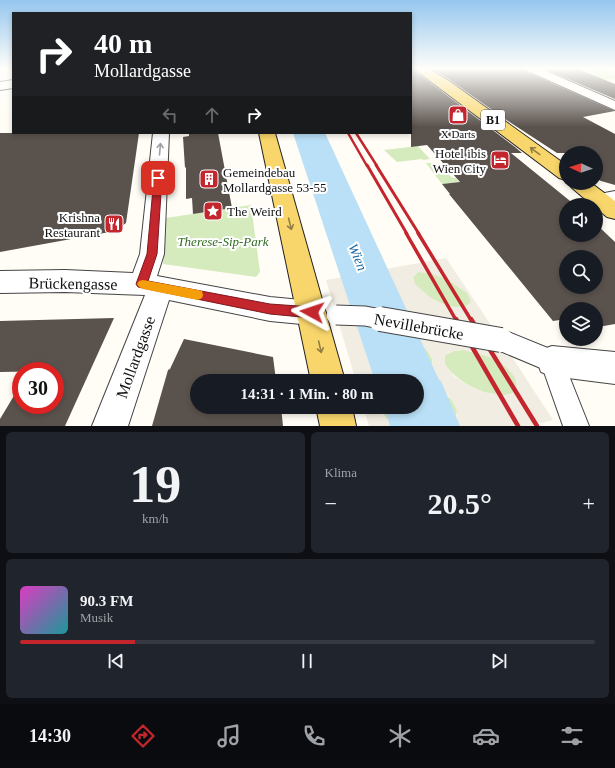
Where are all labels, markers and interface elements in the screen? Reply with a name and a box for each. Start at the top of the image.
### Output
icon: right [28,28,80,80]
text: 40 m [94,28,152,59]
text: Mollardgasse [94,61,191,81]
icon: left [159,104,181,126]
icon: ahead [201,104,223,126]
icon: right [243,104,265,126]
shop icon: X Darts [447,104,469,126]
road number: B1 [481,110,505,130]
place label: X Darts [441,128,475,140]
one-way arrow [157,143,164,156]
place label: Hotel ibis Wien City [433,146,486,176]
north arrow [559,146,603,190]
map controls [559,146,603,346]
one-way arrow [529,147,540,155]
hotel icon: Hotel ibis Wien City [489,149,511,171]
pin [141,161,175,195]
place label: Gemeindebau Mollardgasse 53-55 [223,165,327,195]
icon: arrive [147,167,169,189]
building icon: Gemeindebau Mollardgasse 53-55 [198,168,220,190]
button: sound [559,198,603,242]
place icon: The Weird [202,200,224,222]
place label: The Weird [227,204,282,219]
place label: Krishna Restaurant [44,210,100,240]
restaurant icon: Krishna Restaurant [103,213,125,235]
one-way arrow [287,217,294,230]
park label: Therese-Sip-Park [177,234,269,249]
water label: Wien [345,241,370,273]
button: search [559,250,603,294]
street label: Brückengasse [28,274,118,294]
position arrow [291,291,333,333]
button: layers [559,302,603,346]
street label: Nevillebrücke [373,310,465,343]
street label: Mollardgasse [113,314,159,401]
one-way arrow [316,340,324,353]
speed limit sign: 30 [12,362,64,414]
text: 14:31 · 1 Min. · 80 m [241,386,373,402]
text: 19 [129,456,181,513]
text: Klima [325,465,357,480]
text: 20.5° [428,487,492,520]
text: − [325,491,337,516]
text: + [583,491,595,516]
text: km/h [142,511,169,526]
text: 90.3 FM [80,593,133,609]
text: Musik [80,610,113,625]
icon: previous [105,650,127,672]
icon: pause [296,650,318,672]
icon: next [488,650,510,672]
icon: directions [129,722,157,750]
icon: music [215,722,243,750]
icon: phone [300,722,328,750]
icon: climate [386,722,414,750]
icon: car [472,722,500,750]
icon: filters [558,722,586,750]
text: 14:30 [29,726,71,746]

